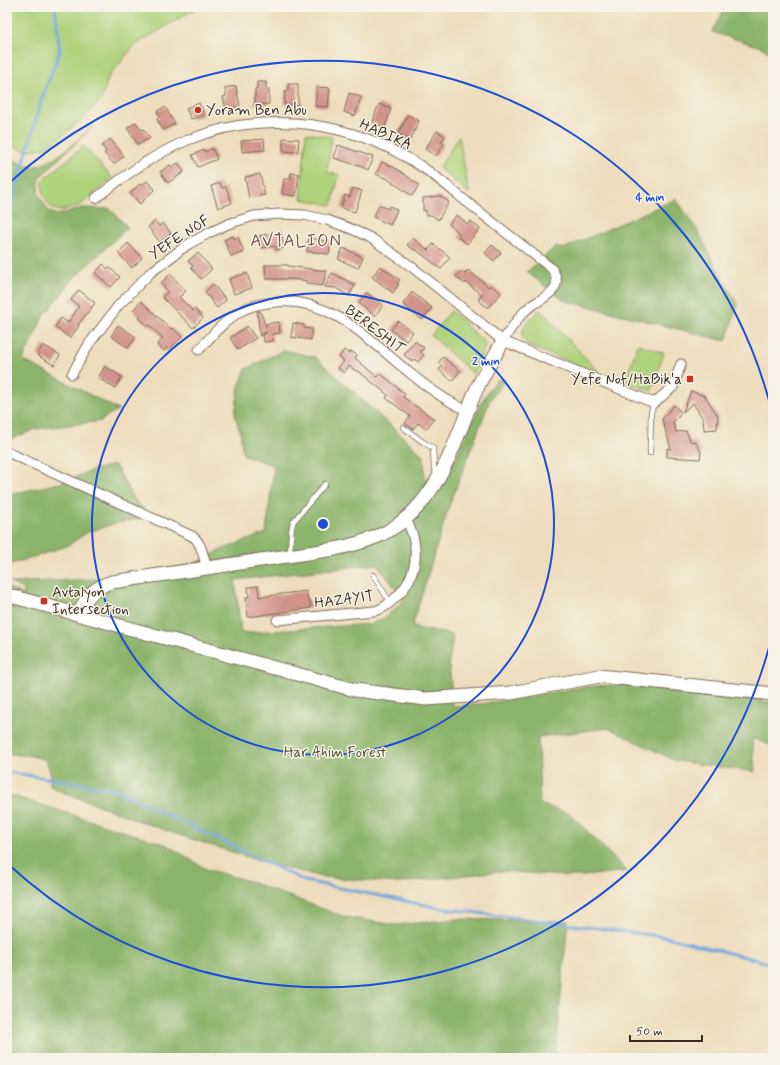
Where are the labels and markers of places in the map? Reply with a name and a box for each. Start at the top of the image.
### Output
place label: Yoram Ben Abu [206,101,307,121]
marker: Yoram Ben Abu [193,105,203,115]
place label: Yefe Nof/HaBik'a [571,370,682,390]
marker: Yefe Nof/HaBik'a [685,374,695,384]
centre of rings [316,517,330,531]
place label: Avtalyon Intersection [52,583,129,620]
marker: Avtalyon Intersection [39,596,49,606]

